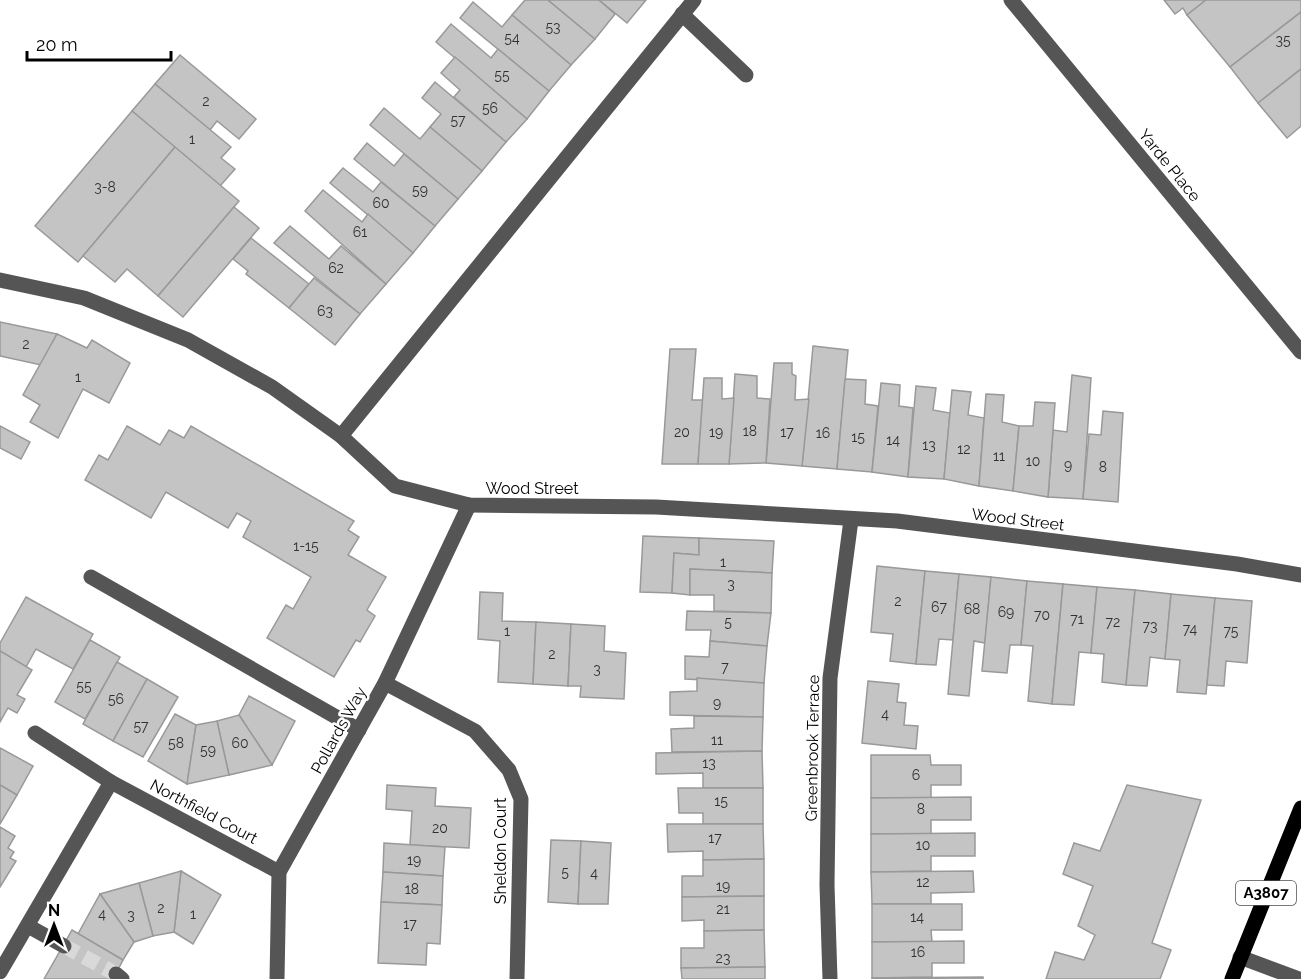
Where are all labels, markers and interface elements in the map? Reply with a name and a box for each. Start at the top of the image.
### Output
house number: 53 [545,19,561,35]
scale bar [27,24,171,62]
house number: 54 [504,30,520,46]
house number: 35 [1275,32,1291,48]
text: 20 m [36,34,78,55]
house number: 55 [494,67,510,83]
house number: 2 [202,93,210,109]
house number: 56 [482,100,498,116]
house number: 57 [450,112,466,128]
street label: Yarde Place [1135,125,1205,205]
house number: 1 [189,131,195,147]
house number: 3-8 [94,179,116,195]
house number: 59 [412,182,428,198]
house number: 60 [372,195,390,211]
house number: 61 [353,224,367,240]
house number: 62 [328,260,344,276]
house number: 63 [317,303,333,319]
house number: 2 [22,336,30,352]
house number: 1 [75,369,81,385]
house number: 18 [743,423,757,439]
house number: 20 [674,424,690,440]
house number: 19 [709,424,723,440]
house number: 17 [780,424,794,440]
house number: 16 [816,425,830,441]
house number: 15 [851,429,865,445]
house number: 14 [886,432,900,448]
house number: 13 [922,437,936,453]
house number: 12 [957,441,971,457]
house number: 11 [993,448,1005,464]
house number: 10 [1026,453,1040,469]
house number: 9 [1064,457,1072,473]
house number: 8 [1099,459,1107,475]
street label: Wood Street [485,479,579,498]
street label: Wood Street [971,504,1066,535]
house number: 1-15 [293,538,319,554]
house number: 1 [720,554,726,570]
house number: 3 [727,576,735,592]
house number: 2 [894,593,902,609]
house number: 67 [931,599,947,615]
house number: 68 [964,601,980,617]
house number: 69 [998,604,1014,620]
house number: 70 [1034,607,1050,623]
house number: 71 [1070,611,1084,627]
house number: 5 [724,614,732,630]
house number: 72 [1106,614,1120,630]
house number: 73 [1143,618,1157,634]
house number: 74 [1183,621,1198,637]
house number: 1 [504,623,510,639]
house number: 75 [1224,623,1239,639]
house number: 2 [548,646,556,662]
house number: 7 [721,659,729,675]
house number: 3 [593,661,601,677]
street label: Greenbrook Terrace [802,675,823,821]
house number: 55 [76,678,92,694]
street label: Pollards Way [307,683,370,777]
house number: 56 [108,691,124,707]
house number: 9 [713,695,721,711]
house number: 4 [881,706,889,722]
house number: 57 [133,718,149,734]
house number: 11 [711,732,723,748]
house number: 58 [168,735,184,751]
house number: 60 [231,735,249,751]
house number: 59 [200,742,216,758]
house number: 13 [702,755,716,771]
house number: 6 [912,767,920,783]
street label: Northfield Court [147,775,261,848]
house number: 15 [714,793,728,809]
street label: Sheldon Court [491,797,510,904]
house number: 8 [917,801,925,817]
house number: 20 [432,820,448,836]
house number: 17 [708,830,722,846]
house number: 10 [916,837,930,853]
house number: 19 [407,852,421,868]
house number: 5 [561,864,569,880]
house number: 4 [590,865,598,881]
house number: 12 [916,874,930,890]
house number: 19 [716,878,730,894]
house number: 18 [405,881,419,897]
road number: A3807 [1236,881,1296,905]
north arrow [24,895,84,955]
house number: 2 [157,900,165,916]
text: N [48,901,60,920]
house number: 21 [716,901,730,917]
house number: 4 [98,906,106,922]
house number: 1 [190,906,196,922]
house number: 3 [127,907,135,923]
house number: 14 [910,909,924,925]
house number: 17 [403,916,417,932]
house number: 16 [911,944,925,960]
house number: 23 [716,950,730,966]

